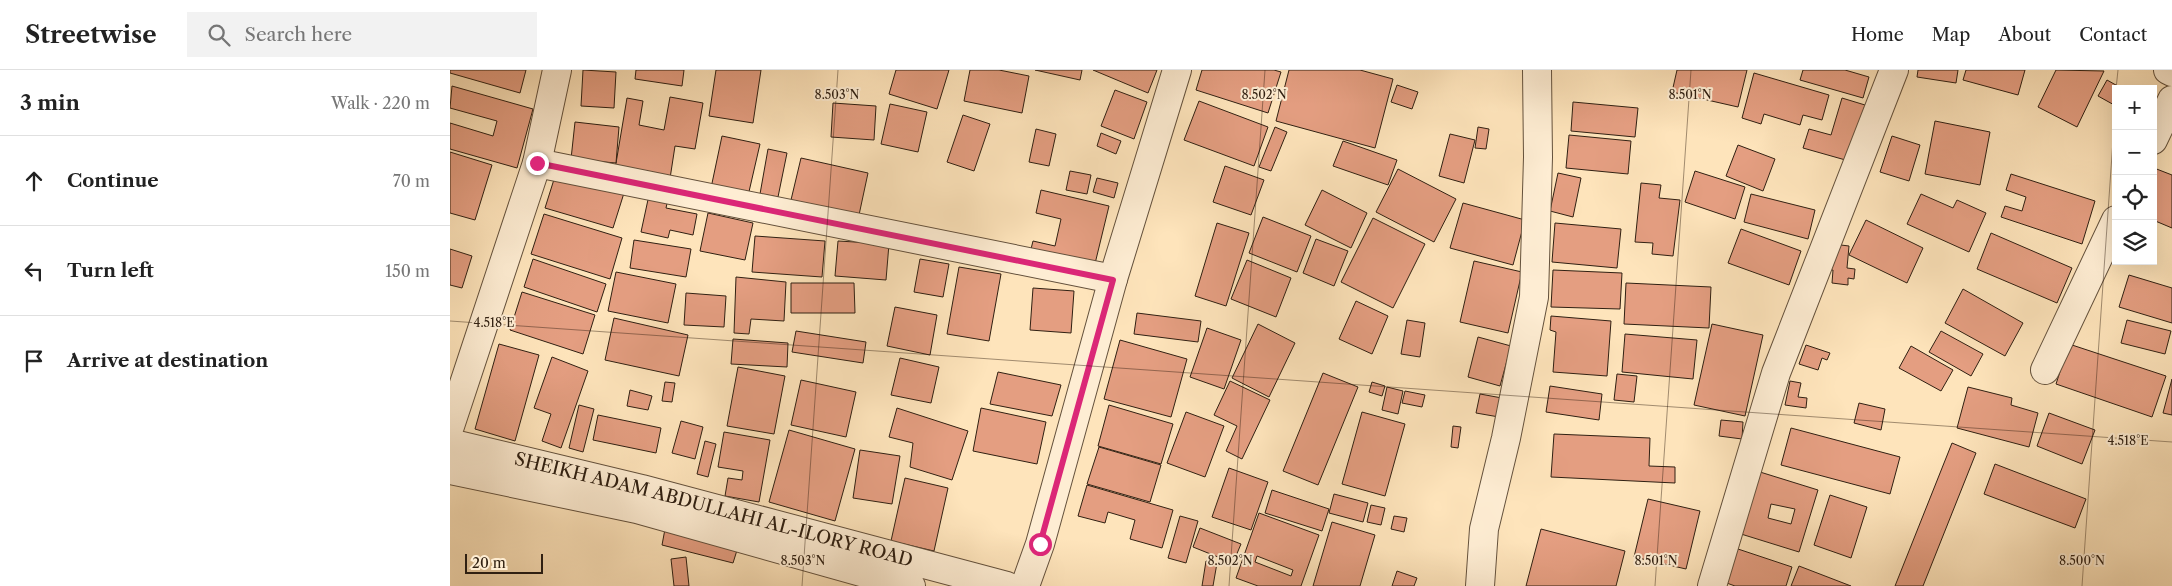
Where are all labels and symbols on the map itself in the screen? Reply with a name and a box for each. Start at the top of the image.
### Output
text: 8.503°N [815,87,860,102]
text: 8.502°N [1241,87,1287,102]
text: 8.501°N [1668,87,1712,102]
route end [526,152,549,175]
text: 4.518°E [473,315,515,330]
text: 4.518°E [2107,433,2149,448]
street label: SHEIKH ADAM ABDULLAHI AL-ILORY ROAD [512,448,915,572]
route start [1029,533,1052,556]
scale bar [465,551,542,574]
text: 8.503°N [781,553,826,568]
text: 8.502°N [1207,553,1253,568]
text: 8.501°N [1634,553,1678,568]
text: 8.500°N [2059,553,2105,568]

